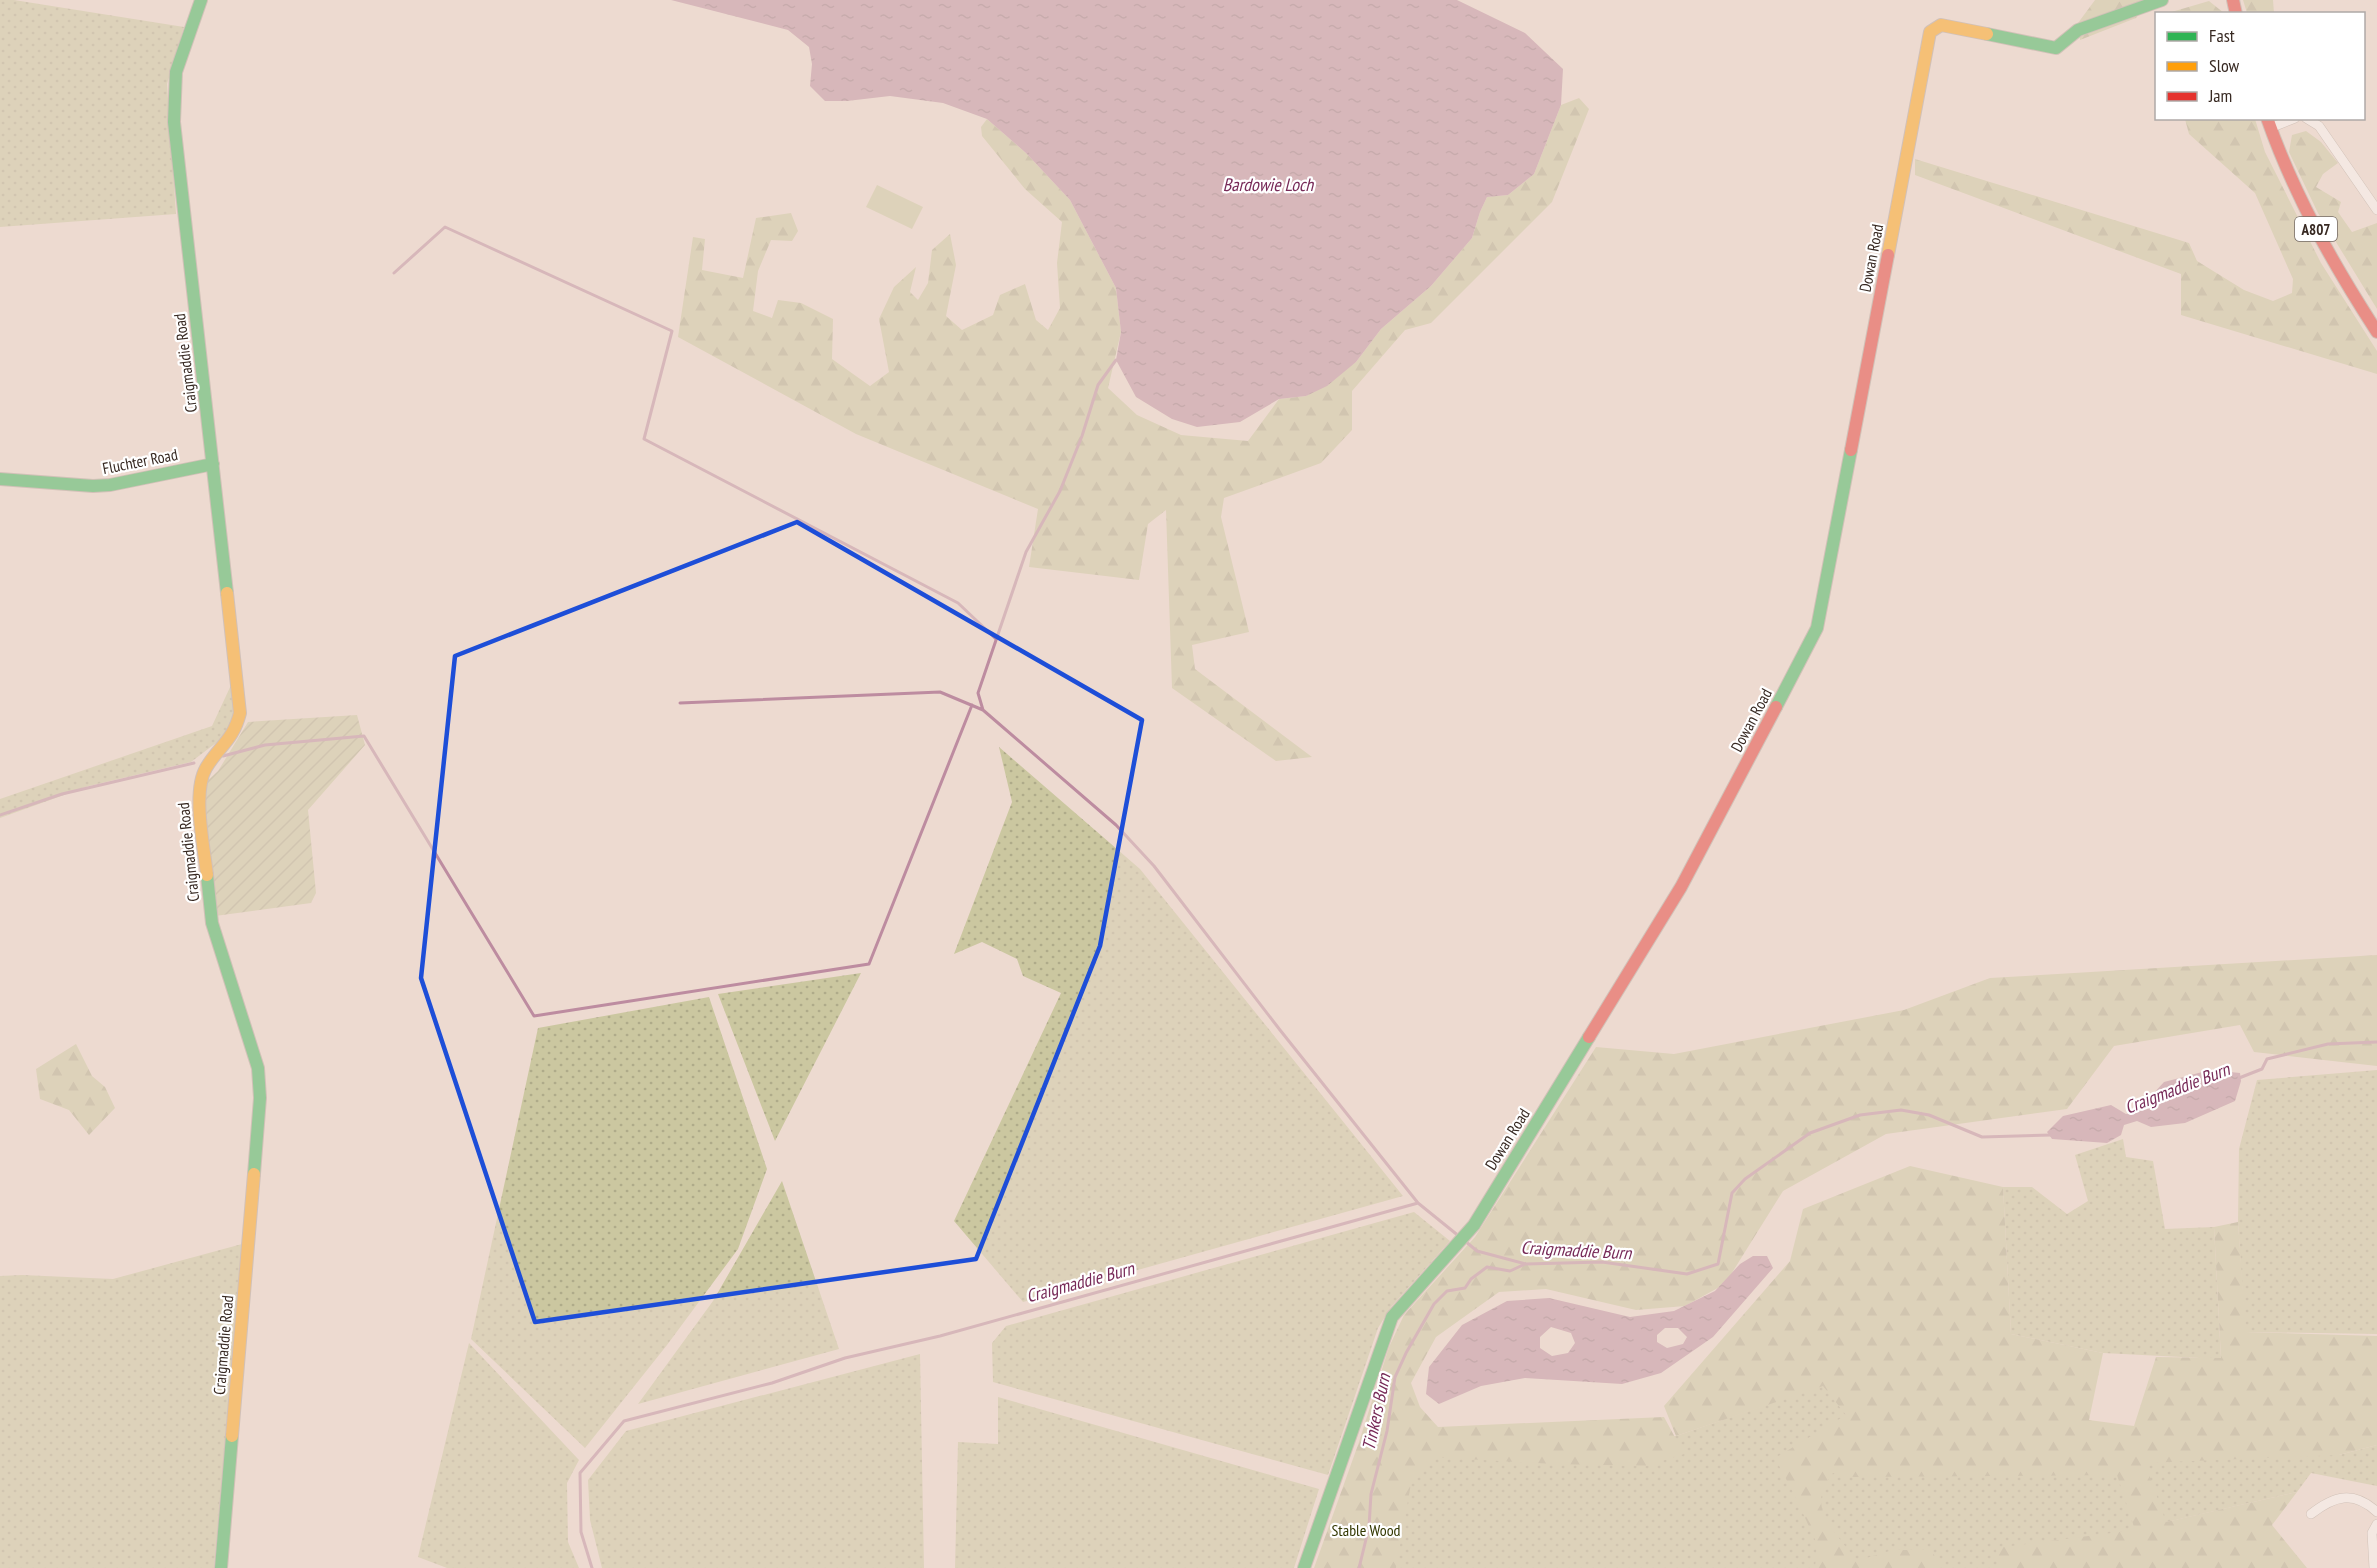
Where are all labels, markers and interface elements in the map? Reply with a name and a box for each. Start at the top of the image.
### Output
legend [2155,12,2365,120]
text: Fast [2209,24,2235,47]
text: Slow [2209,54,2240,77]
text: Jam [2208,84,2232,107]
water label: Bardowie Loch [1223,173,1314,196]
road number: A807 [2295,217,2337,241]
street label: Dowan Road [1855,222,1887,294]
street label: Craigmaddie Road [169,312,201,414]
street label: Fluchter Road [101,444,179,478]
street label: Dowan Road [1726,685,1776,755]
street label: Craigmaddie Road [173,801,203,903]
water label: Craigmaddie Burn [2121,1057,2234,1119]
street label: Dowan Road [1480,1105,1534,1173]
water label: Craigmaddie Burn [1520,1236,1633,1264]
water label: Craigmaddie Burn [1024,1256,1137,1307]
street label: Craigmaddie Road [209,1294,237,1396]
water label: Tinkers Burn [1357,1370,1396,1453]
park label: Stable Wood [1332,1520,1401,1540]

